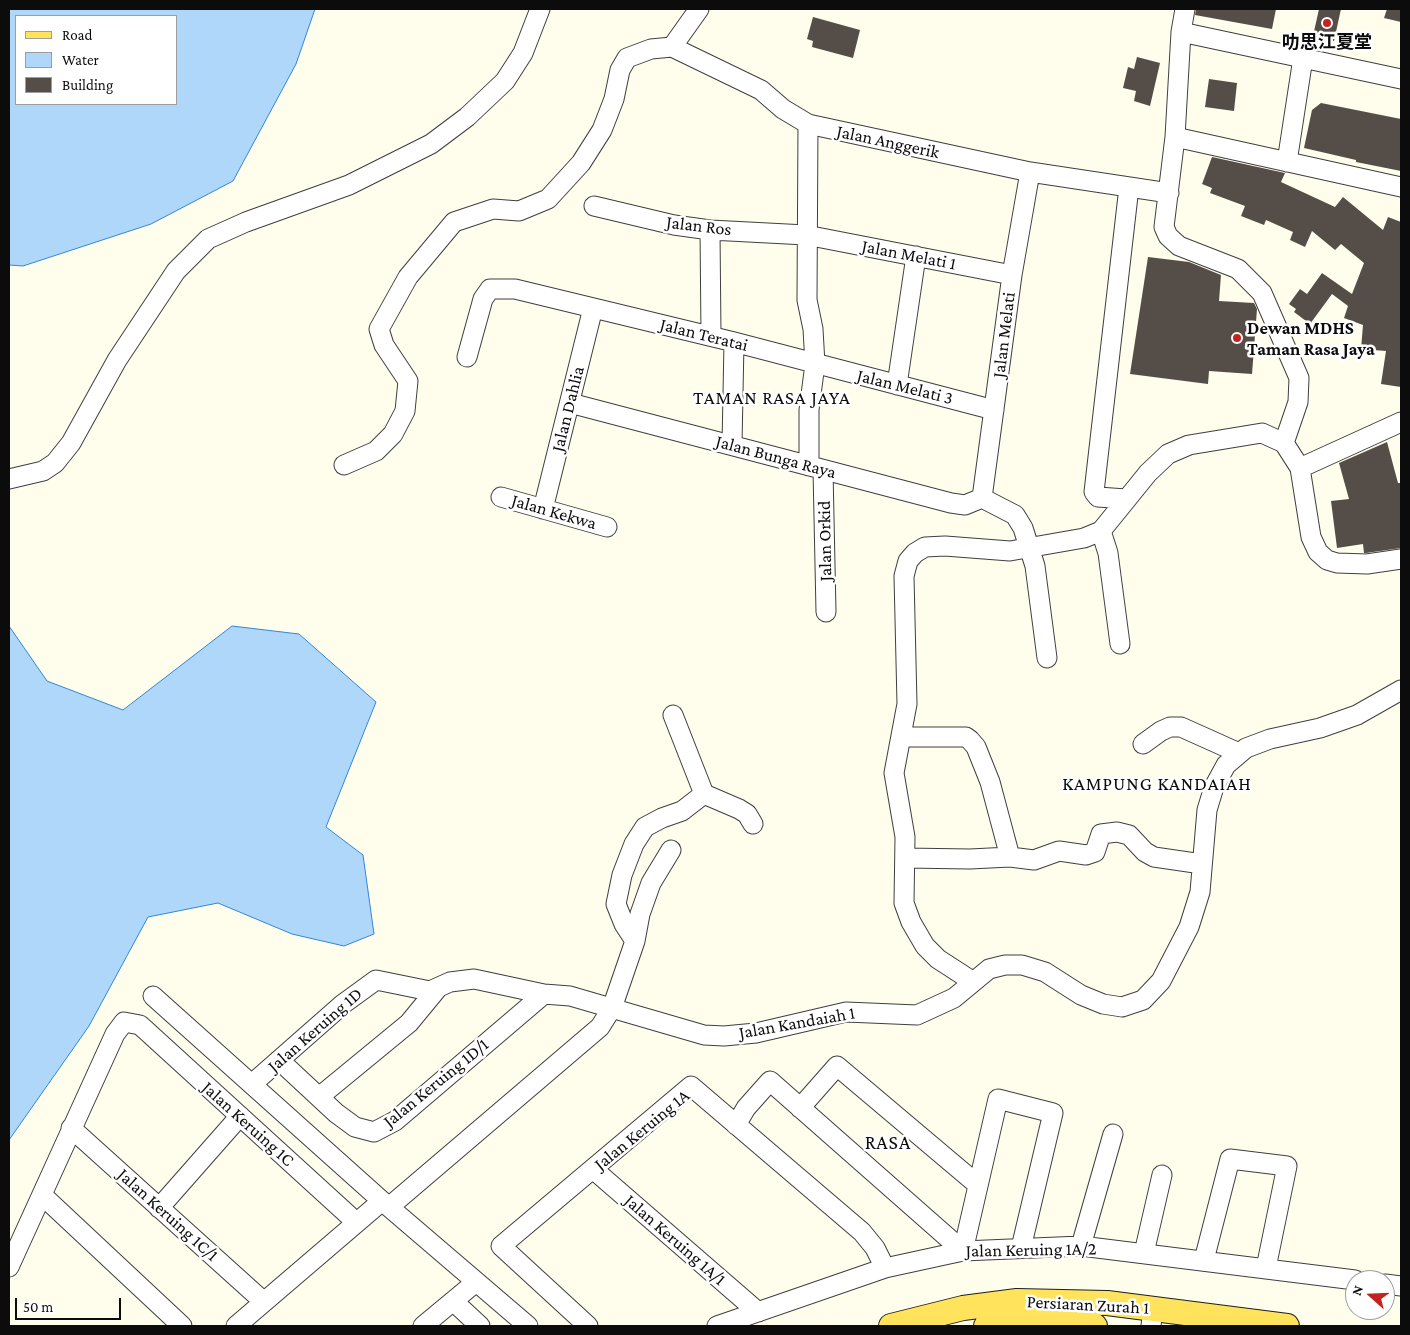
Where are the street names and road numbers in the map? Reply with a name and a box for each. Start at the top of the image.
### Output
street label: Jalan Anggerik [835,121,941,163]
street label: Jalan Ros [665,211,733,241]
street label: Jalan Melati 1 [860,235,958,275]
street label: Jalan Melati [988,291,1020,379]
street label: Jalan Teratai [658,314,750,356]
street label: Jalan Dahlia [547,364,589,454]
street label: Jalan Melati 3 [855,365,955,409]
street label: Jalan Bunga Raya [713,431,839,483]
street label: Jalan Kekwa [509,490,599,534]
street label: Jalan Orkid [813,500,837,582]
street label: Jalan Keruing 1D [263,983,367,1077]
street label: Jalan Kandaiah 1 [737,1002,857,1044]
street label: Jalan Keruing 1D/1 [379,1034,493,1132]
street label: Jalan Keruing 1C [197,1077,299,1171]
street label: Jalan Keruing 1A [590,1085,694,1175]
street label: Jalan Keruing 1C/1 [113,1164,223,1266]
street label: Jalan Keruing 1A/1 [620,1190,730,1290]
street label: Jalan Keruing 1A/2 [965,1238,1097,1262]
street label: Persiaran Zurah 1 [1026,1291,1150,1319]

